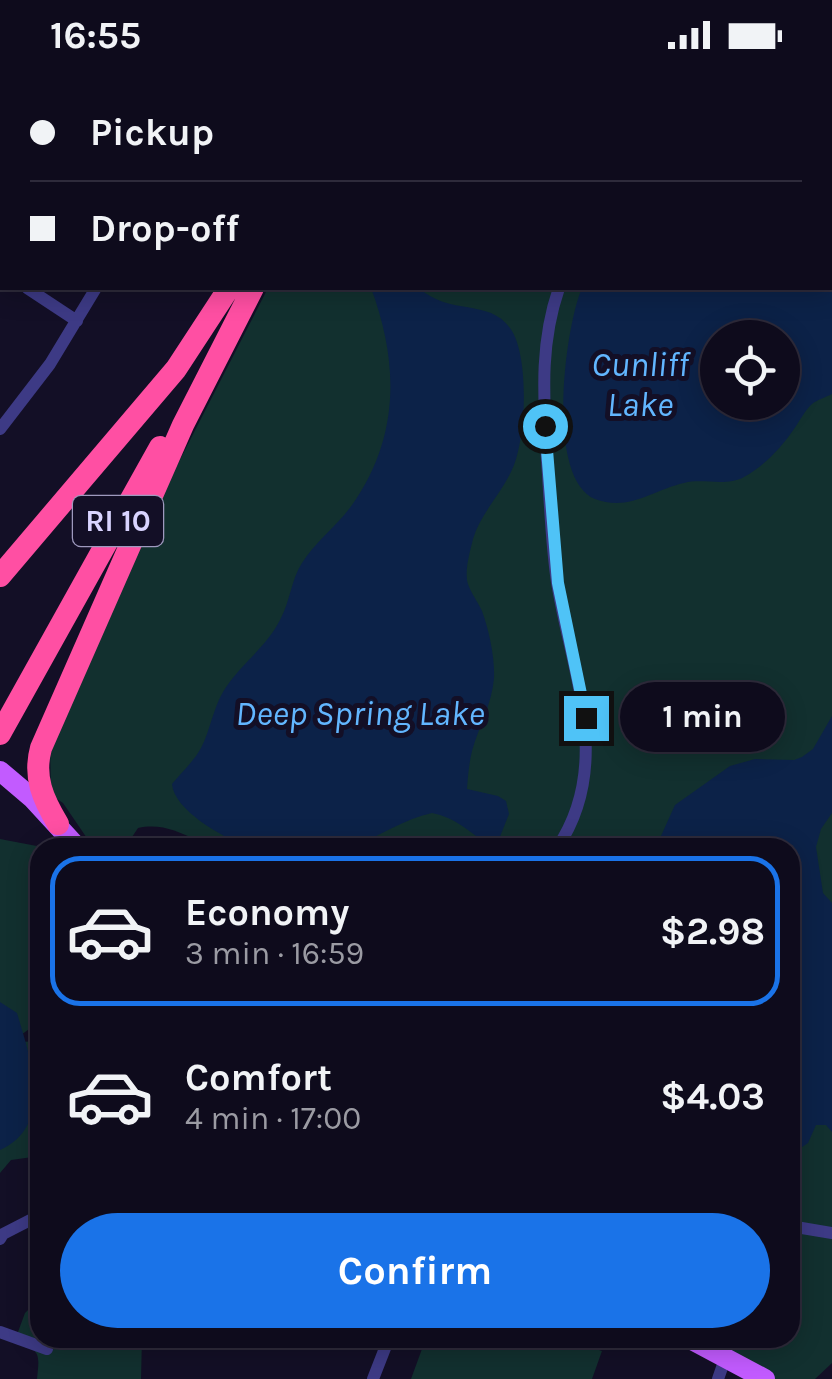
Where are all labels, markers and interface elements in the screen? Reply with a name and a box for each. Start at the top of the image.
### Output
text: 16:55 [50,13,141,58]
text: Pickup [90,110,214,155]
text: Drop-off [90,206,239,251]
map controls [700,320,800,420]
button: locate [700,320,800,420]
water label: Cunliff Lake [591,344,692,425]
route start [523,404,568,449]
road number: RI 10 [73,496,163,546]
callout: 1 min [621,683,786,753]
water label: Deep Spring Lake [235,693,485,734]
route end [564,696,609,741]
text: 1 min [662,698,743,735]
icon: car [65,886,155,976]
text: Economy [185,890,349,935]
text: $2.98 [660,909,765,954]
text: 3 min · 16:59 [185,935,364,972]
icon: car [65,1051,155,1141]
text: Comfort [185,1055,332,1100]
text: $4.03 [660,1074,765,1119]
text: 4 min · 17:00 [185,1100,361,1137]
button: Confirm [60,1213,770,1328]

